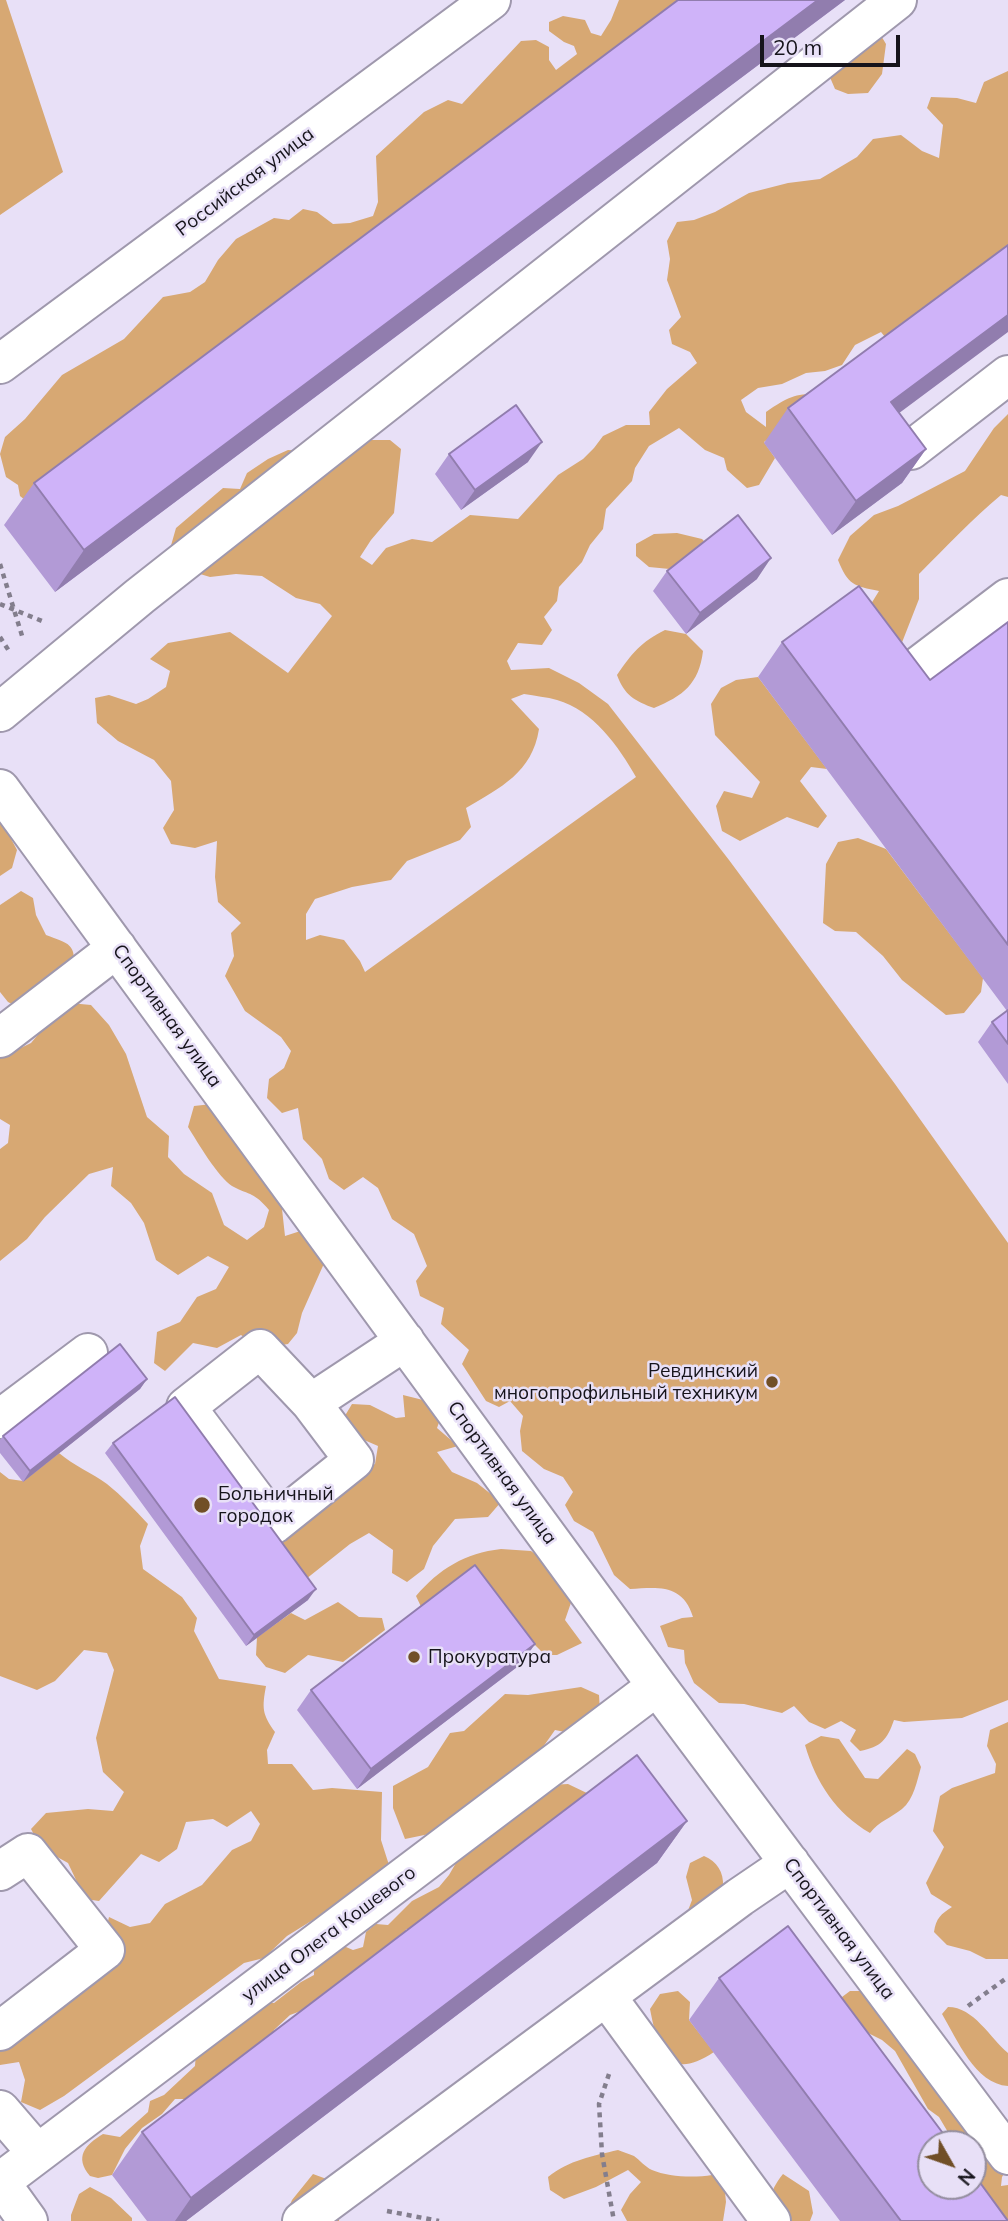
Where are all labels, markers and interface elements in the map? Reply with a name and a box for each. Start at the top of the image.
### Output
scale bar [763,21,903,65]
text: 20 m [773,34,822,60]
street label: Российская улица [171,123,319,241]
street label: Спортивная улица [107,940,227,1092]
place label: Ревдинский многопрофильный техникум [494,1360,758,1404]
marker: Ревдинский многопрофильный техникум [764,1374,780,1390]
street label: Спортивная улица [442,1397,562,1549]
place label: Больничный городок [218,1483,333,1527]
marker: Больничный городок [192,1495,212,1515]
place label: Прокуратура [428,1646,551,1668]
marker: Прокуратура [406,1649,422,1665]
street label: Спортивная улица [778,1854,900,2004]
street label: улица Олега Кошевого [237,1861,421,2007]
north arrow [917,2130,987,2200]
text: N [953,2164,980,2190]

